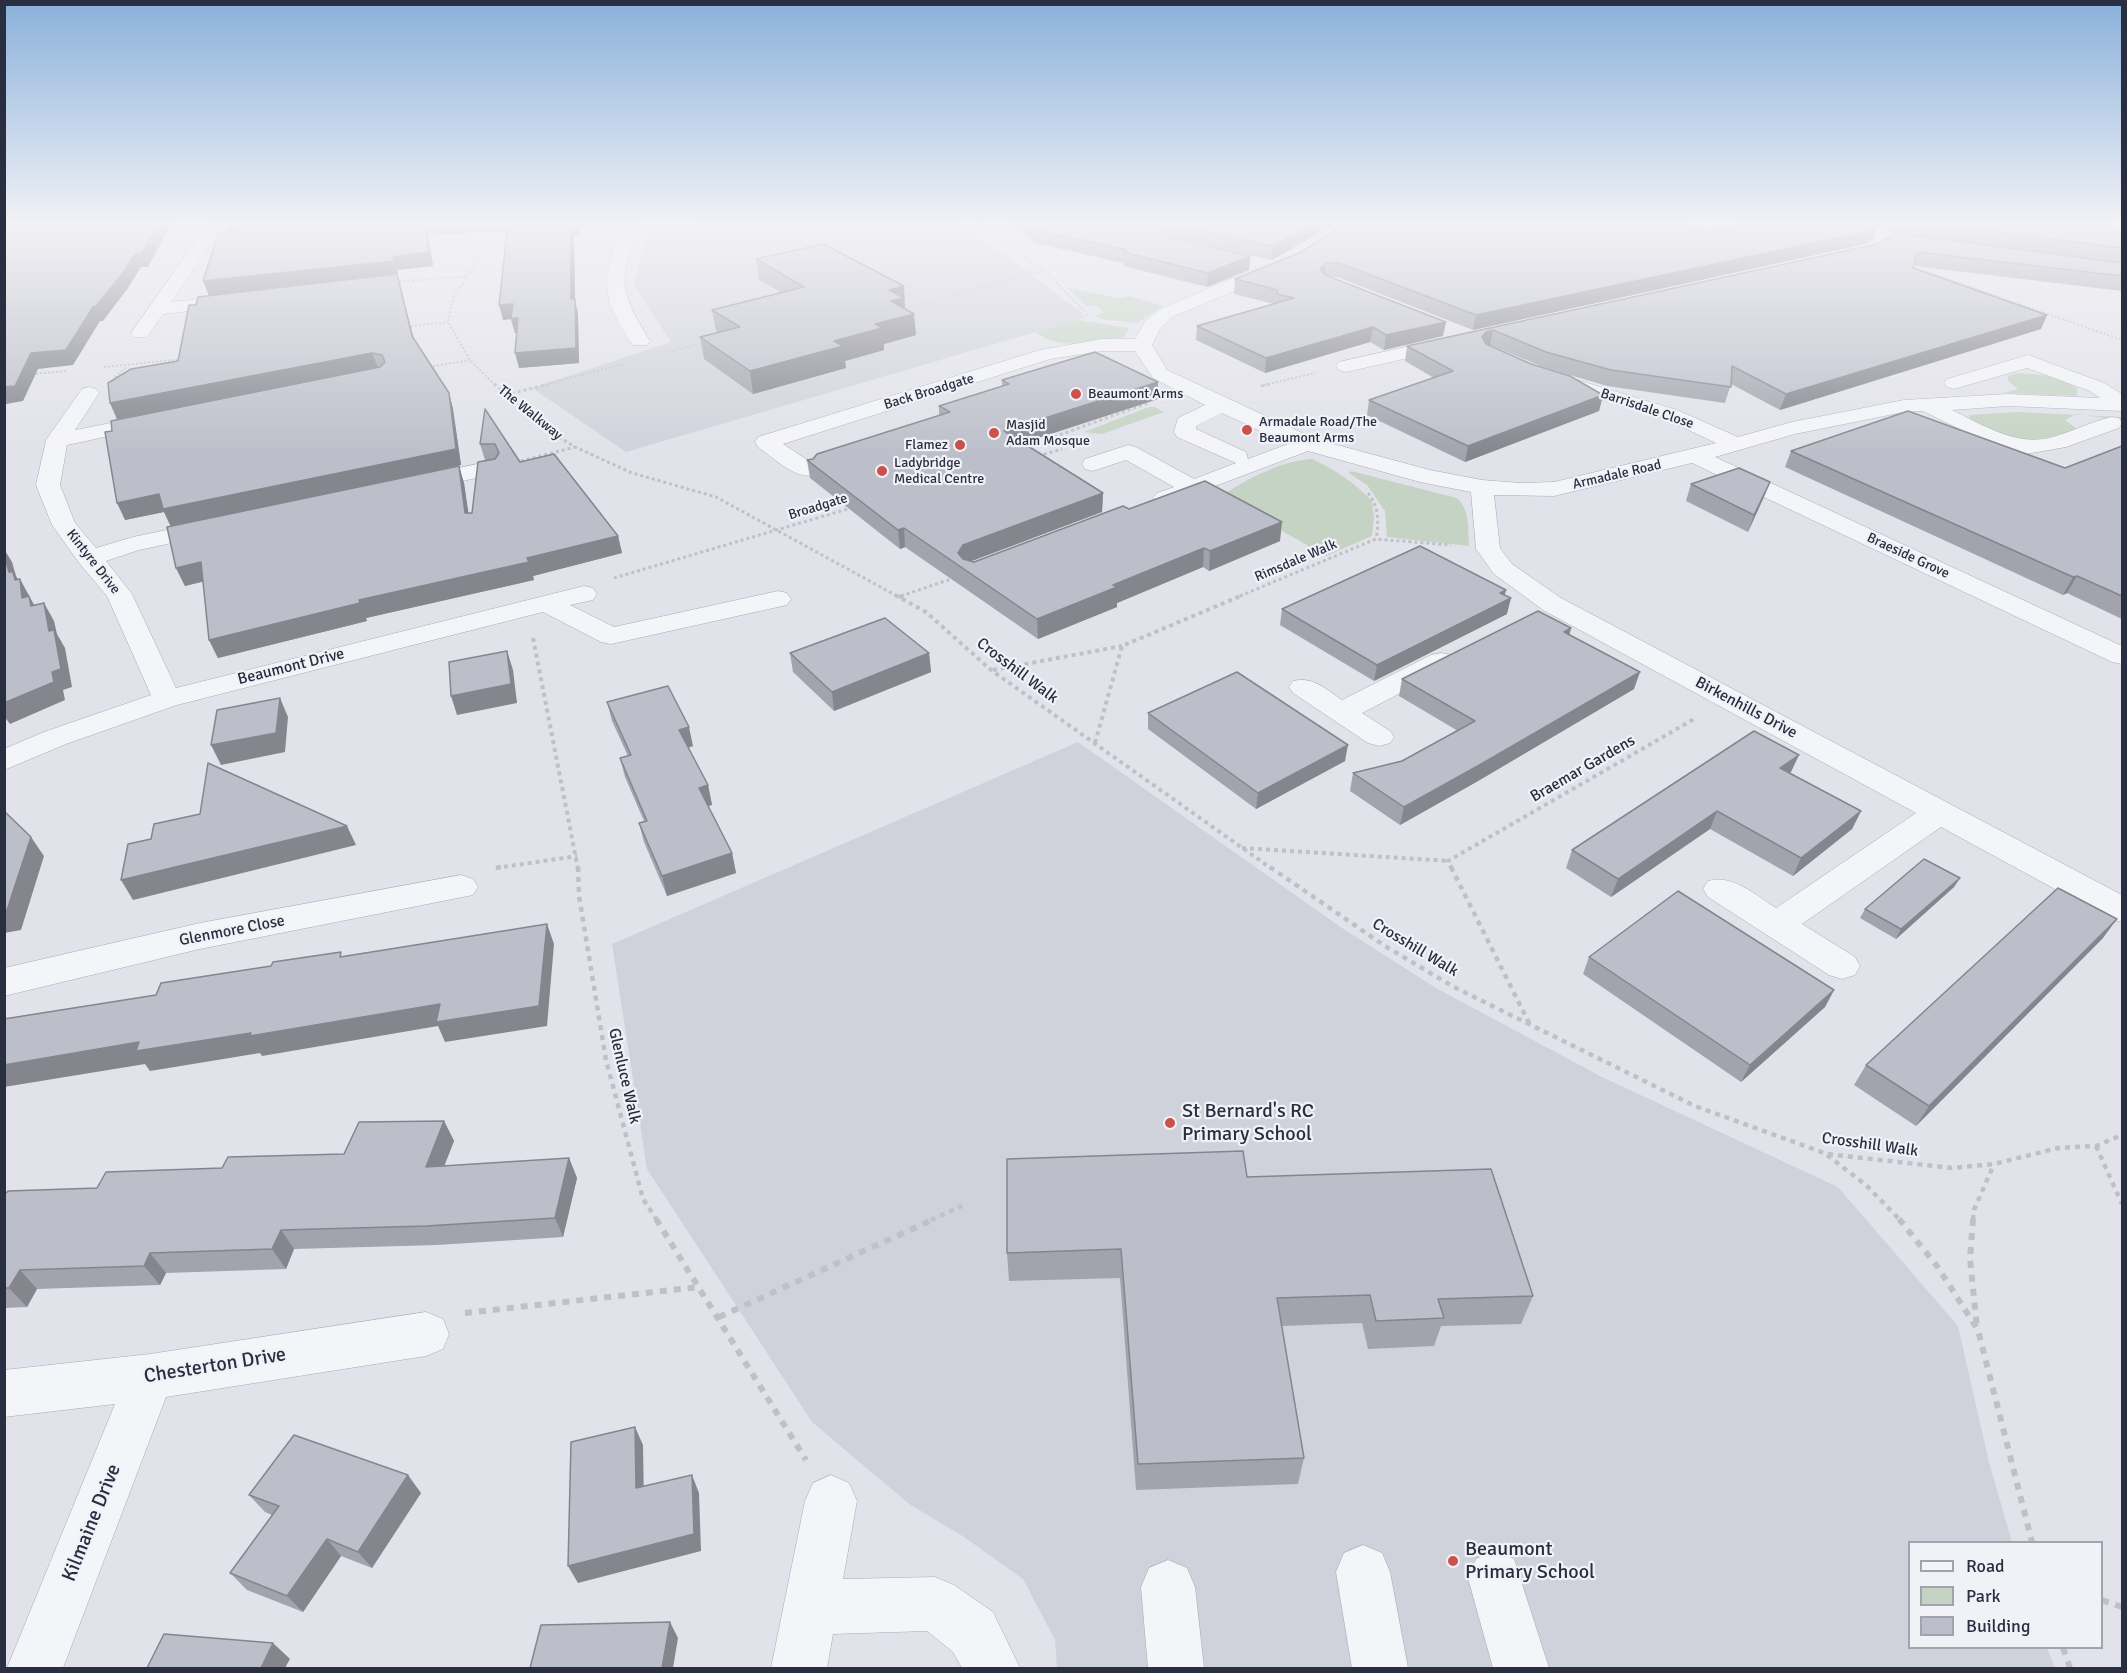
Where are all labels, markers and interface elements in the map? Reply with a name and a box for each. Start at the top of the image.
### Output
street label: Back Broadgate [882,370,976,414]
street label: The Walkway [495,382,565,444]
street label: Barrisdale Close [1598,385,1696,433]
place label: Beaumont Arms [1088,386,1183,402]
marker: Beaumont Arms [1069,387,1083,401]
place label: Armadale Road/The Beaumont Arms [1259,414,1377,446]
place label: Masjid Adam Mosque [1006,417,1090,449]
marker: Armadale Road/The Beaumont Arms [1240,423,1254,437]
marker: Masjid Adam Mosque [987,426,1001,440]
place label: Flamez [905,437,948,453]
marker: Flamez [953,438,967,452]
place label: Ladybridge Medical Centre [894,455,984,488]
street label: Armadale Road [1571,457,1663,493]
marker: Ladybridge Medical Centre [875,464,889,478]
street label: Broadgate [786,490,850,524]
street label: Kintyre Drive [63,526,123,598]
street label: Braeside Grove [1864,530,1952,582]
street label: Rimsdale Walk [1252,536,1340,586]
street label: Crosshill Walk [972,634,1062,708]
street label: Beaumont Drive [236,644,346,690]
street label: Birkenhills Drive [1692,673,1800,743]
street label: Braemar Gardens [1527,731,1639,807]
street label: Glenmore Close [178,911,286,951]
street label: Crosshill Walk [1368,915,1462,981]
street label: Glenluce Walk [604,1026,644,1126]
place label: St Bernard's RC Primary School [1182,1100,1314,1147]
marker: St Bernard's RC Primary School [1163,1116,1177,1130]
street label: Crosshill Walk [1821,1129,1919,1161]
street label: Chesterton Drive [142,1343,288,1389]
street label: Kilmaine Drive [57,1461,127,1585]
place label: Beaumont Primary School [1465,1538,1595,1585]
legend [1908,1541,2103,1649]
marker: Beaumont Primary School [1446,1554,1460,1568]
text: Road [1966,1555,2005,1577]
text: Park [1966,1585,2001,1607]
text: Building [1966,1615,2030,1637]

